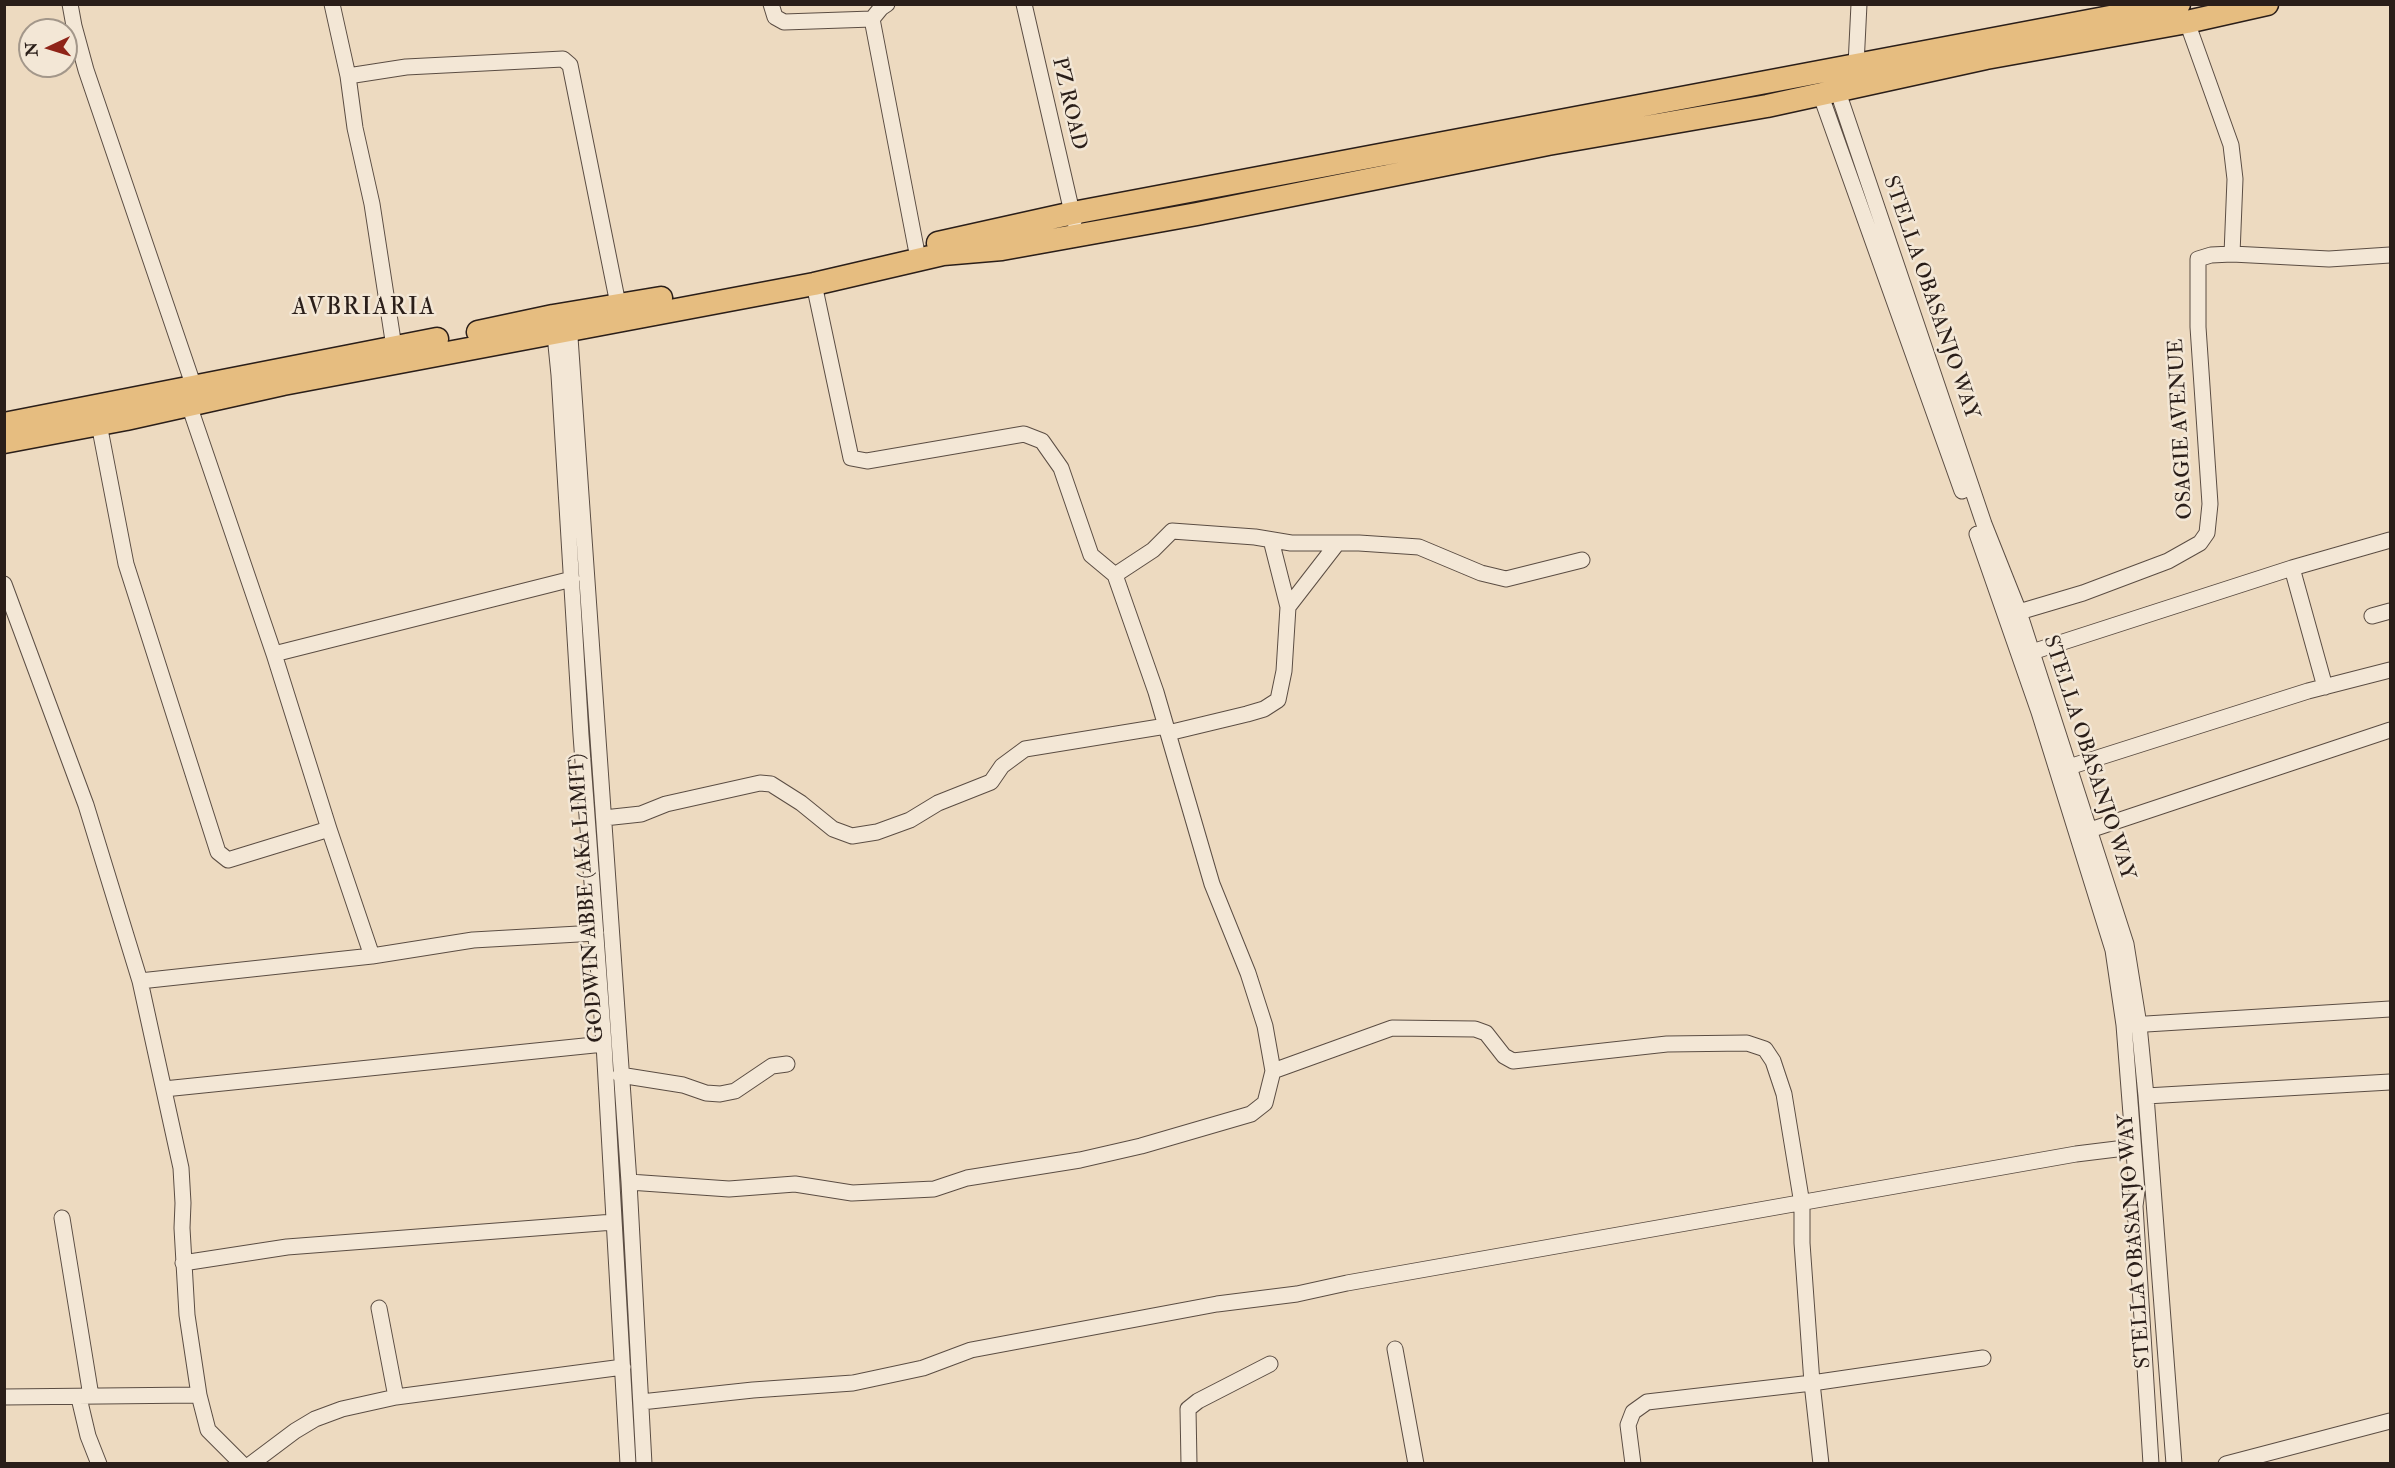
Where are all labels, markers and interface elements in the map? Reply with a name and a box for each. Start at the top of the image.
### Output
north arrow [18,18,78,78]
text: N [22,41,43,57]
street label: PZ ROAD [1045,55,1091,153]
street label: STELLA OBASANJO WAY [1876,173,1984,423]
district label: AVBRIARIA [292,295,436,323]
street label: OSAGIE AVENUE [2165,338,2199,520]
street label: STELLA OBASANJO WAY [2036,632,2140,884]
street label: GODWIN ABBE (AKA LIMIT) [565,753,611,1043]
street label: STELLA OBASANJO WAY [2115,1112,2157,1370]

